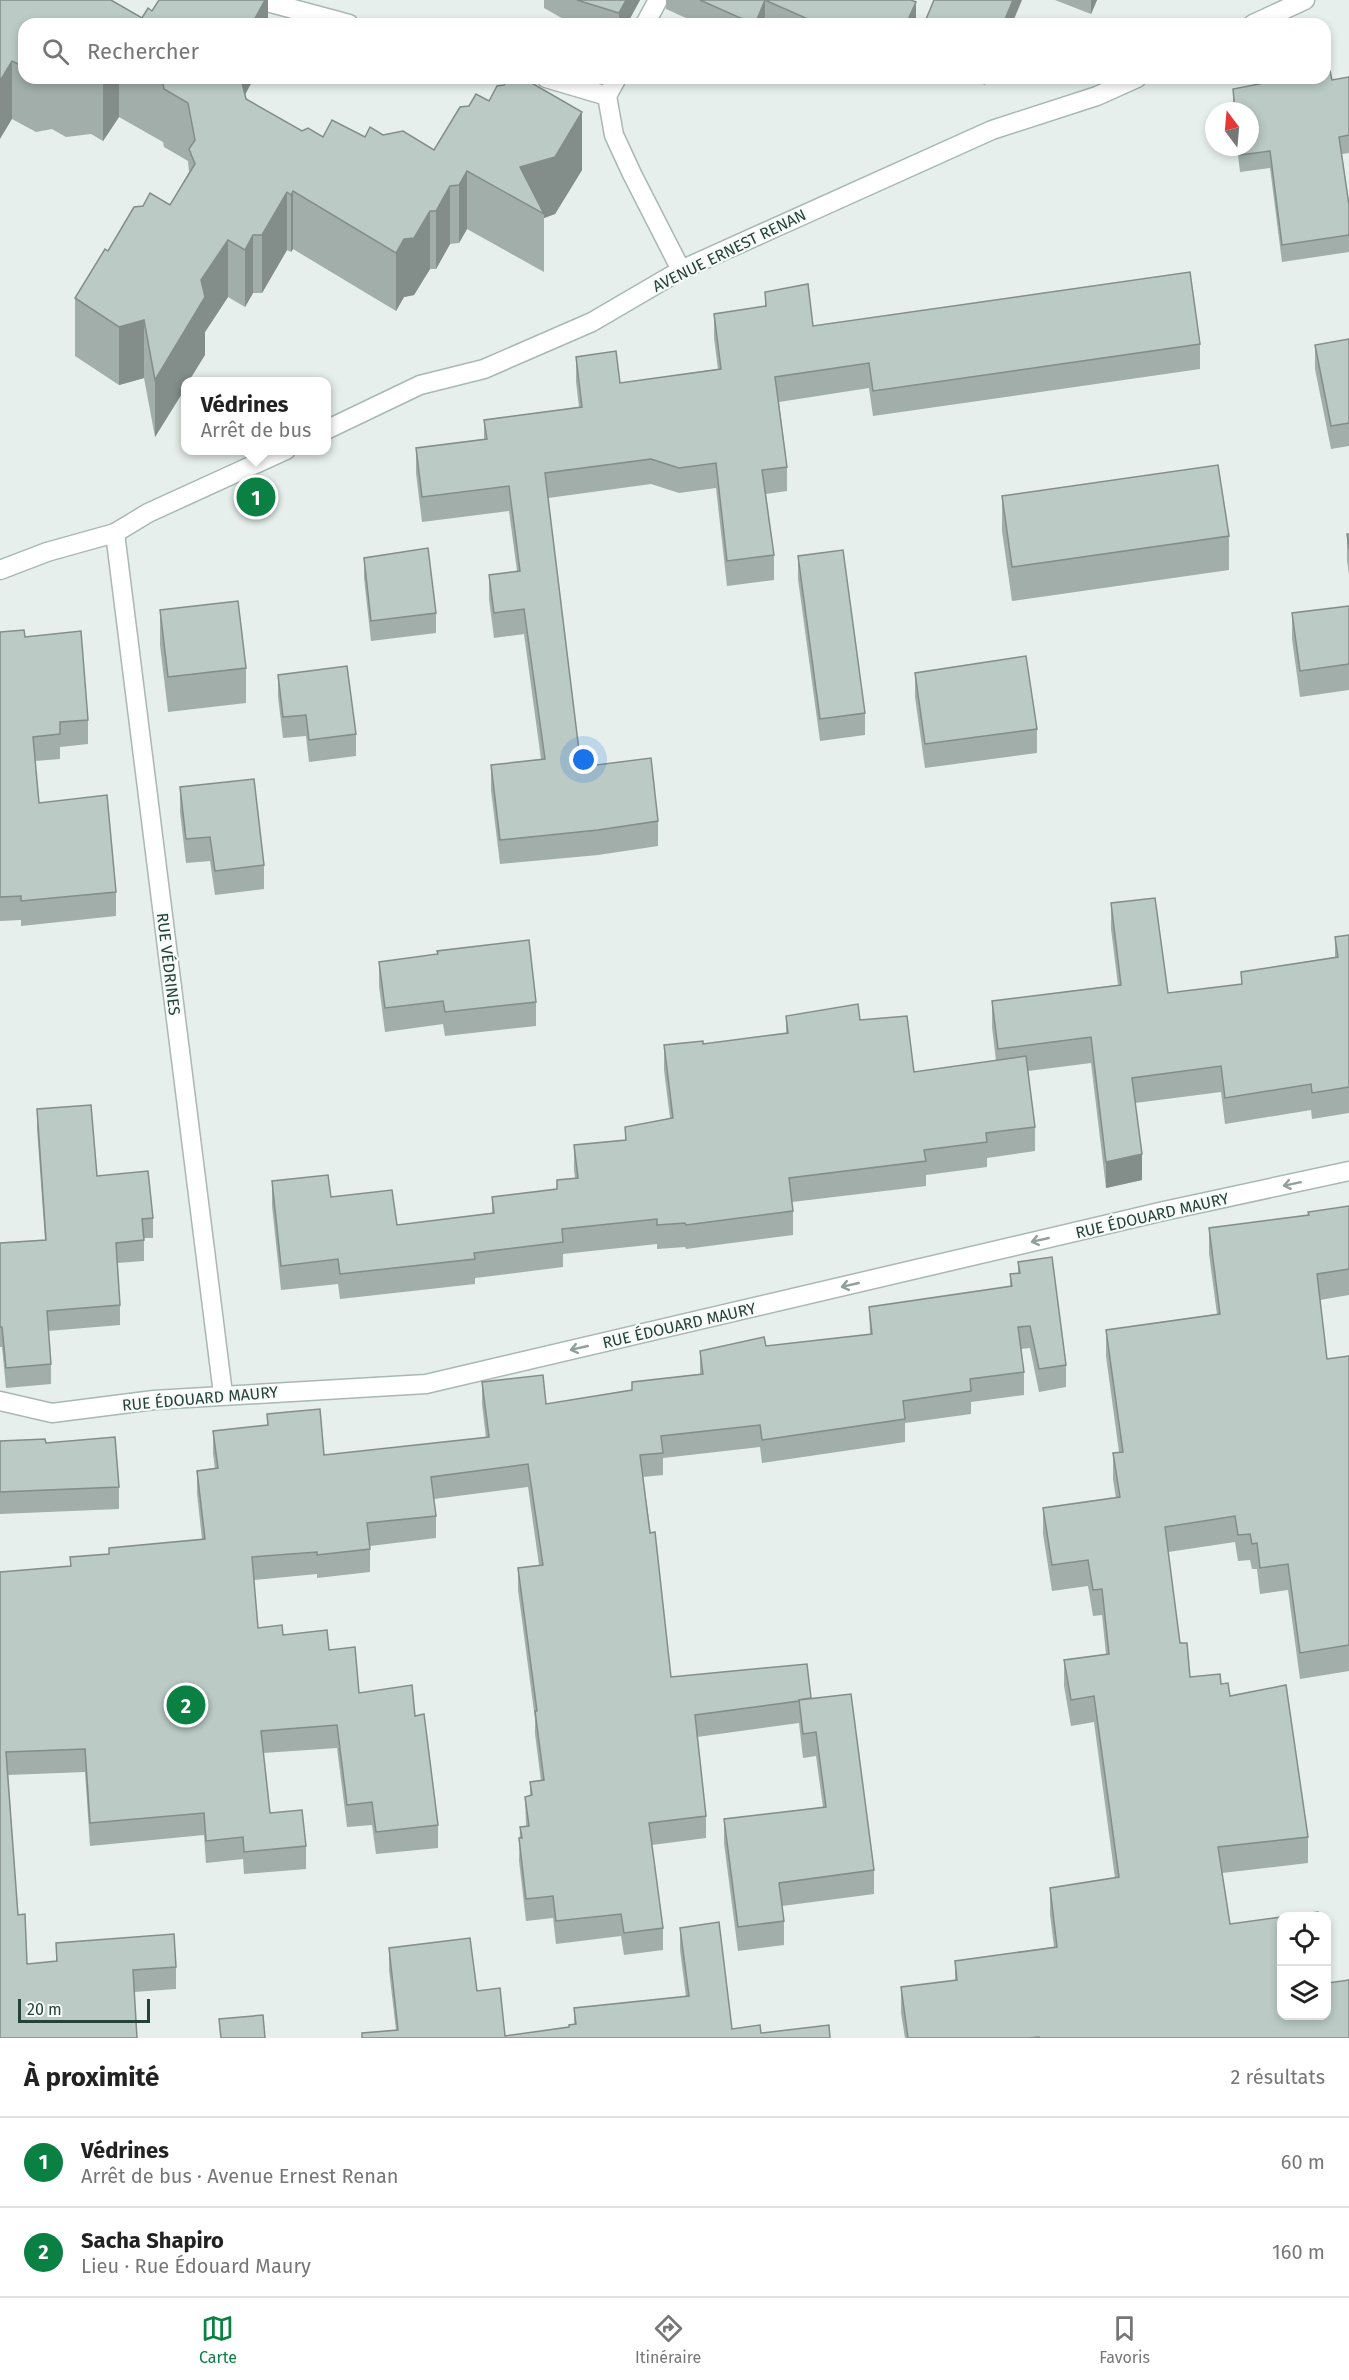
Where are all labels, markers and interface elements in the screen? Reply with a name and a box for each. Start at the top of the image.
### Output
search box [18,18,1331,84]
icon: search [39,35,72,68]
text: Rechercher [87,38,199,65]
north arrow [1205,102,1259,156]
street label: AVENUE ERNEST RENAN [649,205,809,296]
popup [181,377,331,455]
text: Védrines [201,391,288,418]
text: Arrêt de bus [201,418,311,442]
pin: 1 [236,474,276,520]
your location [569,745,598,774]
street label: RUE VÉDRINES [153,912,185,1017]
one-way arrow [1283,1179,1302,1190]
street label: RUE ÉDOUARD MAURY [1073,1188,1231,1242]
one-way arrow [1031,1235,1050,1246]
one-way arrow [841,1279,860,1291]
street label: RUE ÉDOUARD MAURY [600,1298,758,1352]
one-way arrow [569,1343,588,1355]
street label: RUE ÉDOUARD MAURY [121,1381,279,1415]
pin: 2 [166,1682,206,1728]
map controls [1277,1912,1331,2020]
button: locate [1277,1912,1331,1966]
button: layers [1277,1966,1331,2020]
scale bar [18,1996,150,2024]
text: 20 m [27,2000,62,2019]
text: À proximité [24,2062,159,2093]
text: 2 résultats [1230,2065,1325,2089]
text: Védrines [81,2137,169,2164]
text: 1 [39,2150,48,2174]
text: 60 m [1281,2150,1325,2174]
text: Arrêt de bus · Avenue Ernest Renan [81,2164,399,2188]
text: Sacha Shapiro [81,2227,224,2254]
text: 2 [38,2240,49,2264]
text: 160 m [1272,2240,1325,2264]
text: Lieu · Rue Édouard Maury [81,2254,311,2278]
tab: Carte [199,2312,237,2367]
tab: Itinéraire [635,2312,701,2367]
tab: Favoris [1099,2312,1150,2367]

